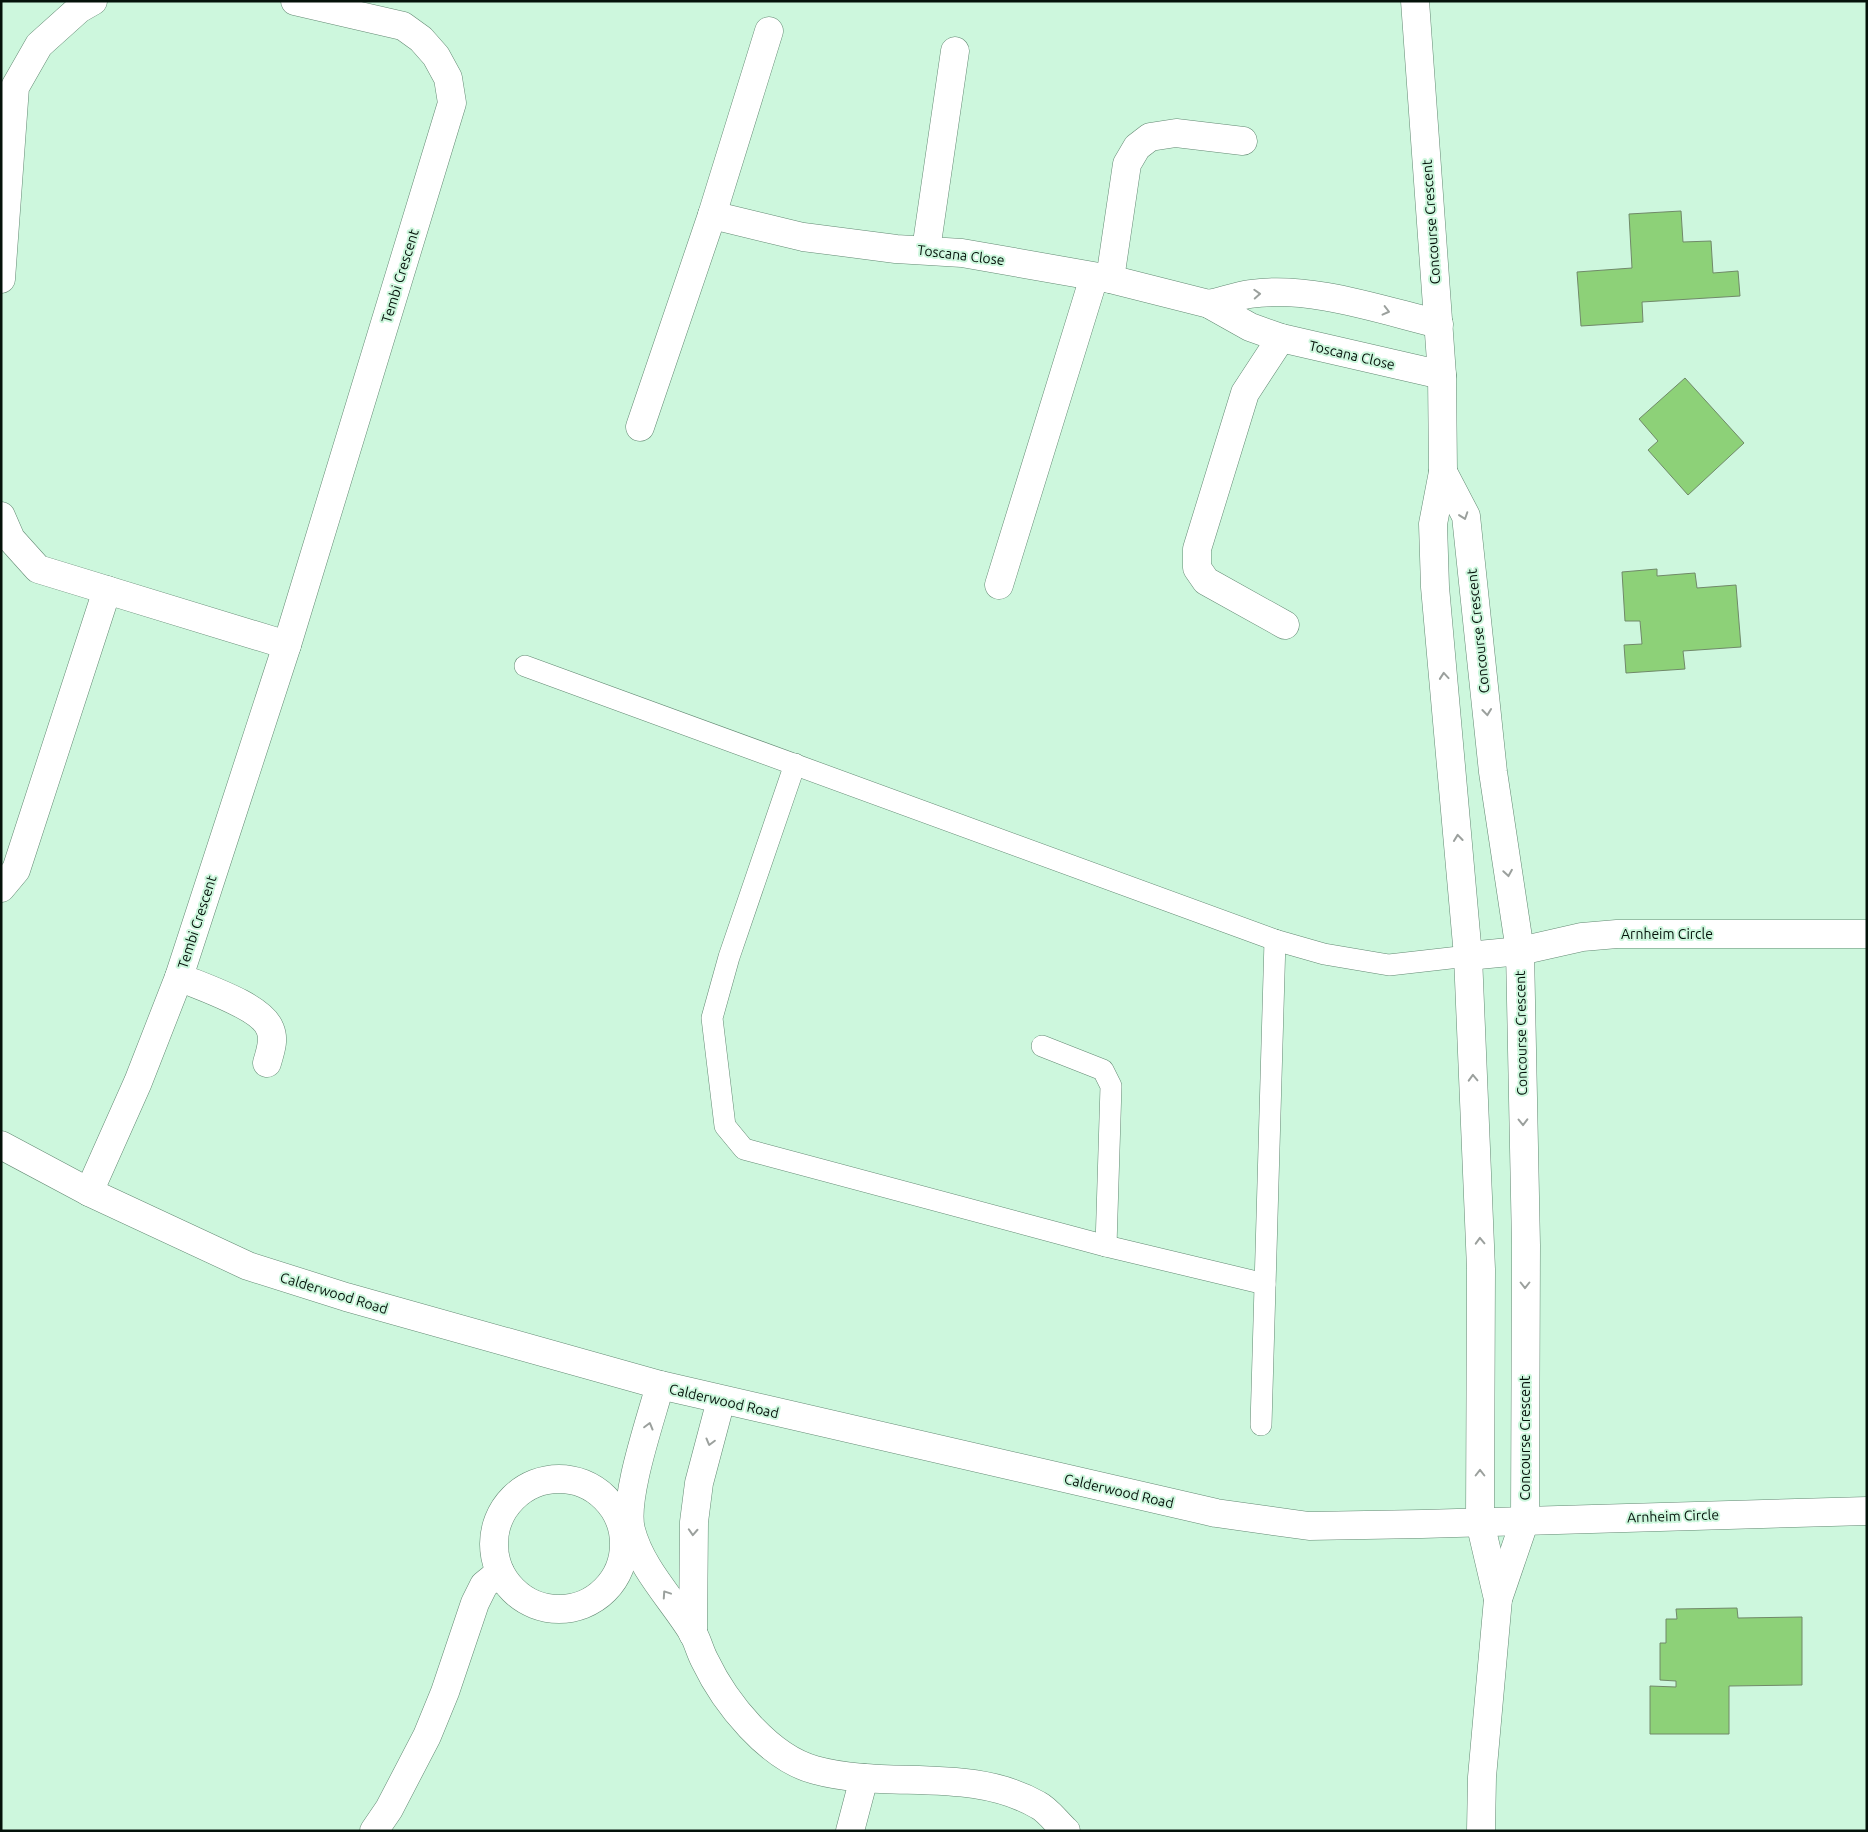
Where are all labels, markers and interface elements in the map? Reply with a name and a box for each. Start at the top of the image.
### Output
street label: Concourse Crescent [1419,159,1443,285]
street label: Tembi Crescent [378,227,422,325]
street label: Toscana Close [917,242,1005,268]
one-way arrow [1253,289,1261,300]
one-way arrow [1381,306,1389,316]
street label: Toscana Close [1307,337,1397,373]
one-way arrow [1458,511,1468,520]
street label: Concourse Crescent [1463,567,1492,694]
one-way arrow [1439,672,1450,680]
one-way arrow [1481,708,1492,716]
one-way arrow [1453,833,1464,841]
one-way arrow [1502,868,1512,877]
street label: Tembi Crescent [174,873,220,971]
street label: Arnheim Circle [1621,926,1713,942]
street label: Concourse Crescent [1512,970,1530,1096]
one-way arrow [1468,1074,1479,1082]
one-way arrow [1518,1118,1528,1126]
one-way arrow [1475,1236,1485,1244]
street label: Calderwood Road [278,1269,390,1317]
one-way arrow [1520,1281,1530,1289]
street label: Concourse Crescent [1517,1375,1533,1501]
street label: Calderwood Road [668,1381,780,1421]
one-way arrow [643,1421,654,1430]
one-way arrow [706,1437,716,1445]
one-way arrow [1475,1469,1485,1476]
street label: Calderwood Road [1063,1471,1175,1511]
street label: Arnheim Circle [1627,1506,1719,1526]
one-way arrow [688,1528,699,1536]
one-way arrow [663,1590,672,1600]

